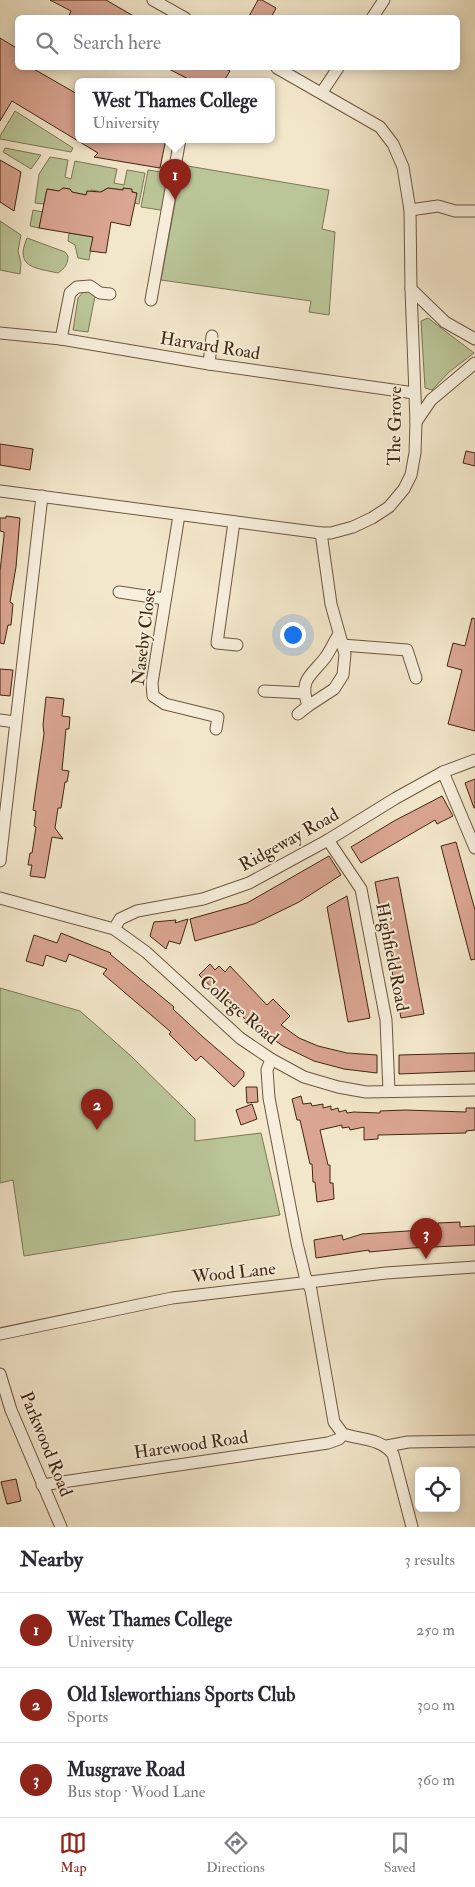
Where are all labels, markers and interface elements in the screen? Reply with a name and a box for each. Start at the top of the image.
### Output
search box [15,15,460,70]
icon: search [33,29,61,57]
text: Search here [73,31,161,55]
popup [75,78,275,143]
text: West Thames College [92,89,258,113]
text: University [92,113,159,133]
pin: 1 [159,159,191,200]
street label: Harvard Road [158,327,262,365]
street label: The Grove [383,386,407,466]
street label: Naseby Close [127,587,161,687]
your location [280,622,306,648]
street label: Ridgeway Road [235,803,343,877]
street label: Highfield Road [370,901,414,1013]
street label: College Road [195,970,283,1050]
pin: 2 [81,1089,113,1130]
pin: 3 [410,1218,442,1259]
street label: Wood Lane [190,1257,277,1289]
street label: Parkwood Road [15,1388,78,1500]
street label: Harewood Road [132,1426,250,1464]
map controls [415,1467,460,1512]
button: locate [415,1467,460,1512]
text: Nearby [20,1546,83,1573]
text: 3 results [404,1550,455,1570]
text: West Thames College [67,1608,232,1632]
text: 1 [33,1620,39,1640]
text: 250 m [416,1620,455,1640]
text: University [67,1632,134,1652]
text: Old Isleworthians Sports Club [67,1683,295,1707]
text: 2 [32,1695,40,1715]
text: 300 m [417,1695,455,1715]
text: Sports [67,1707,108,1727]
text: Musgrave Road [67,1758,185,1782]
text: 3 [33,1770,39,1790]
text: 360 m [417,1770,455,1790]
text: Bus stop · Wood Lane [67,1782,206,1802]
tab: Map [59,1829,87,1876]
tab: Directions [206,1829,265,1876]
tab: Saved [384,1829,416,1876]

